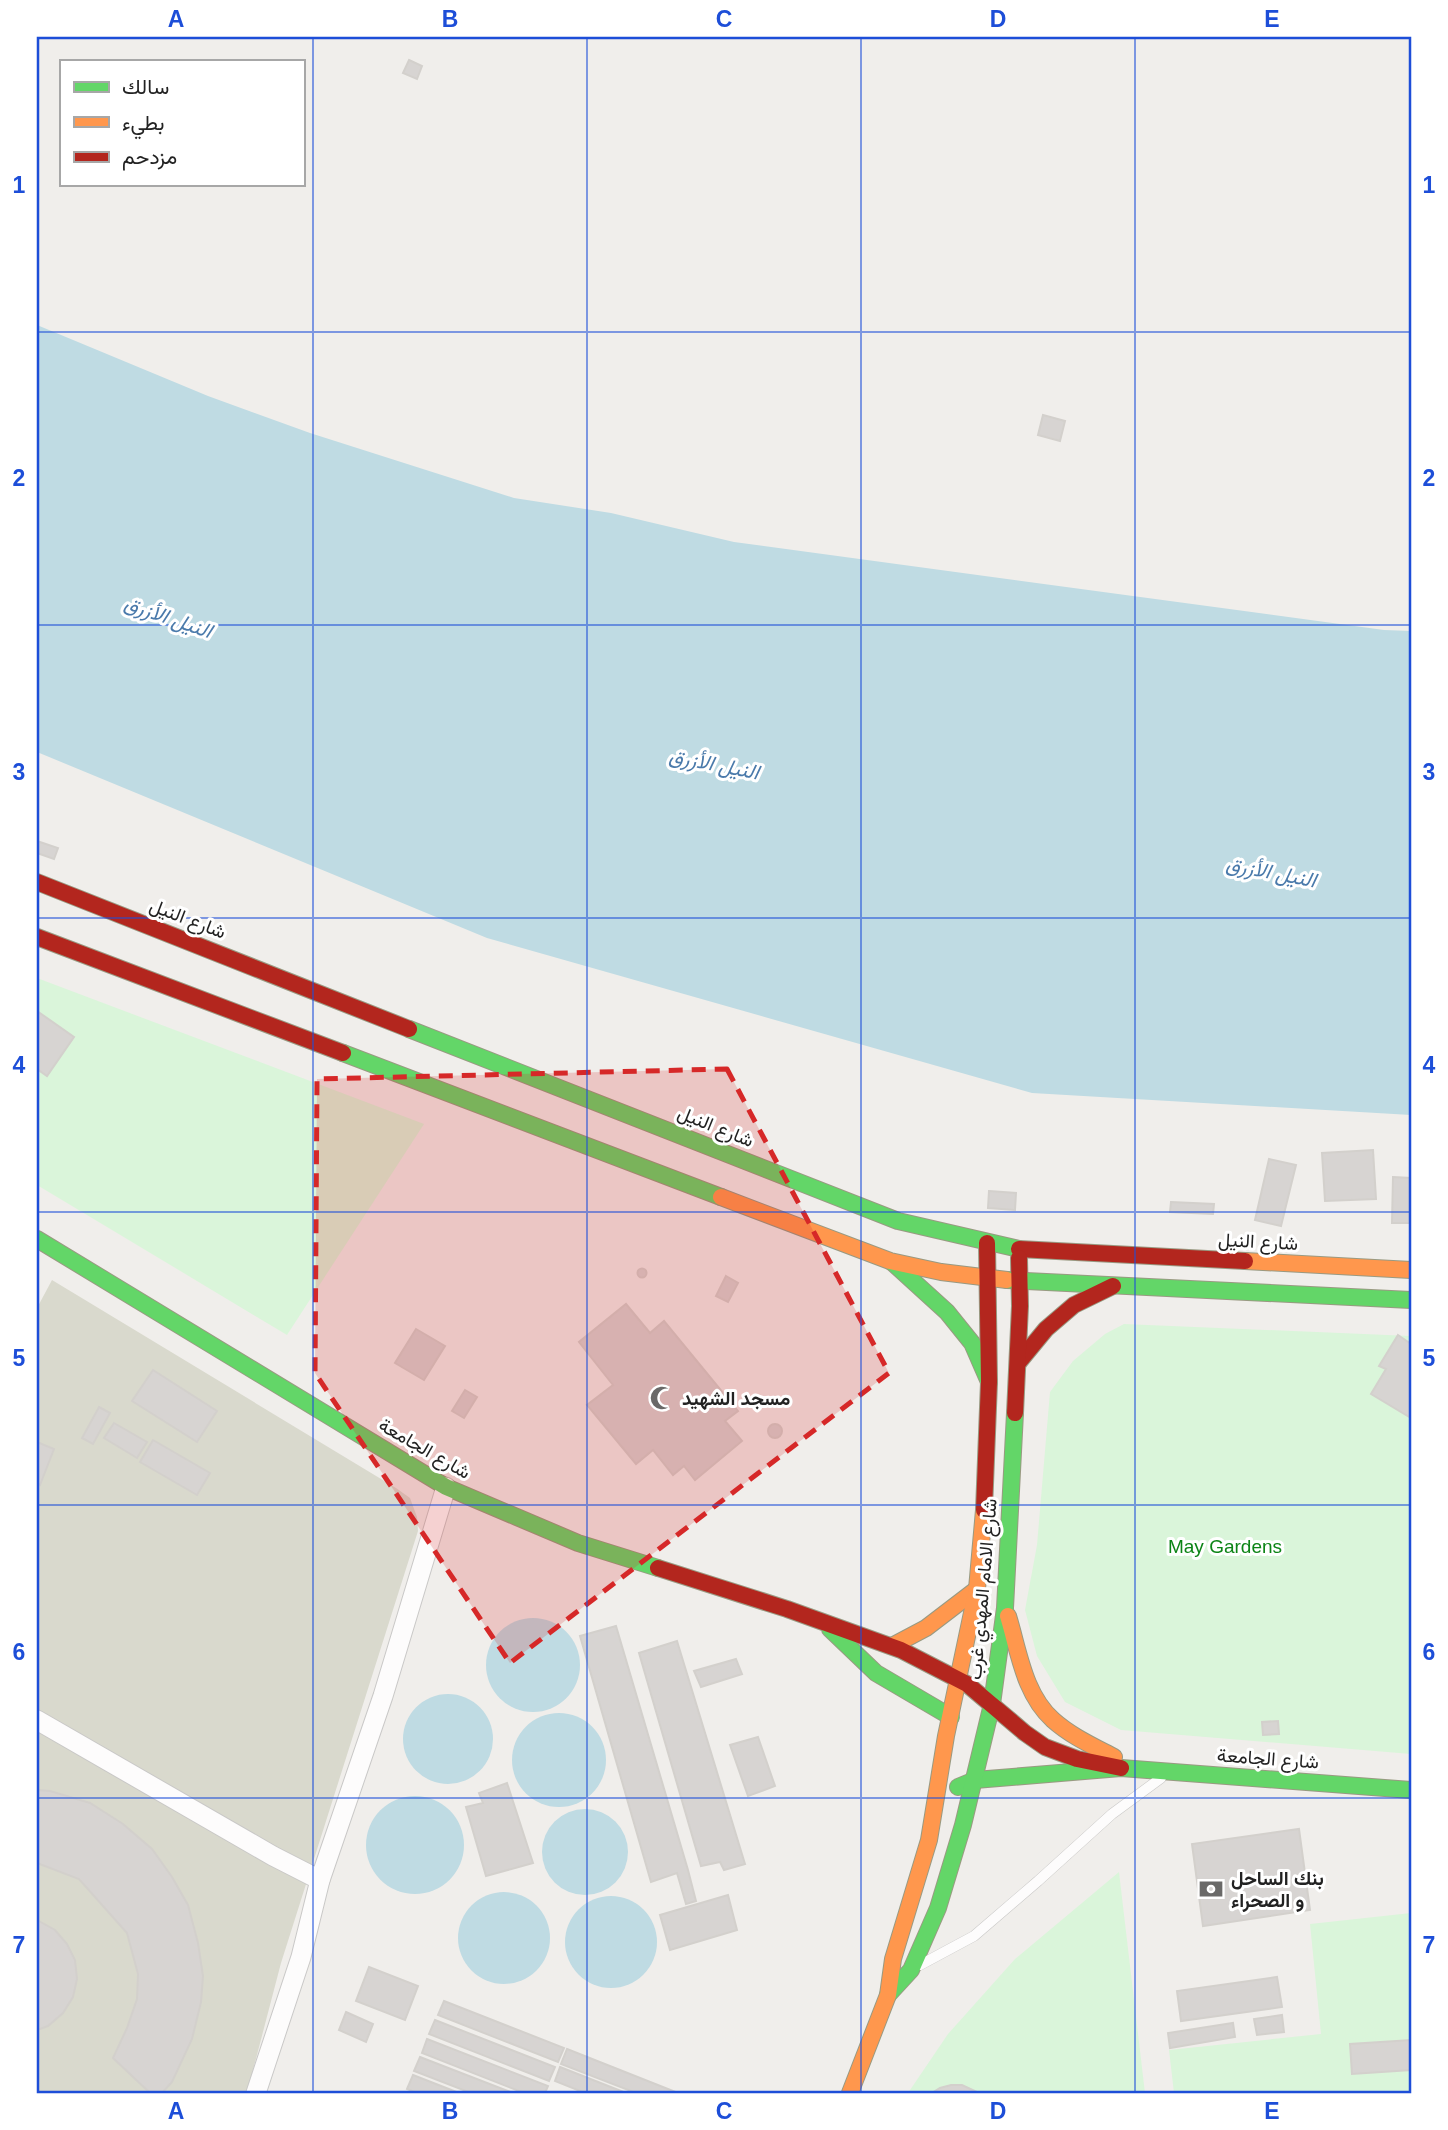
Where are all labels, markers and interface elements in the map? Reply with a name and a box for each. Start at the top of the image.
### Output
text: A [168,6,184,32]
text: B [442,6,458,32]
text: C [716,6,732,32]
text: D [990,6,1006,32]
text: E [1264,6,1280,32]
legend [60,60,304,186]
text: سالك [122,75,169,98]
text: بطيء [122,111,165,140]
text: مزدحم [122,145,177,171]
text: 1 [13,172,26,198]
text: 1 [1423,172,1436,198]
text: 2 [13,465,25,491]
text: 2 [1423,465,1435,491]
water label: النيل الأزرق [121,591,217,645]
water label: النيل الأزرق [667,744,763,786]
text: 3 [13,759,25,785]
text: 3 [1423,759,1435,785]
water label: النيل الأزرق [1224,852,1320,894]
street label: شارع النيل [146,894,229,944]
text: 4 [13,1052,26,1078]
text: 4 [1423,1052,1436,1078]
street label: شارع النيل [674,1102,757,1153]
street label: شارع النيل [1217,1229,1299,1256]
text: 5 [13,1345,26,1371]
text: 5 [1423,1345,1436,1371]
mosque icon: مسجد الشهيد [648,1384,676,1412]
place label: مسجد الشهيد [682,1388,790,1410]
street label: شارع الجامعة [374,1414,474,1485]
street label: شارع الامام المهدي غرب [964,1498,1006,1681]
park label: May Gardens [1168,1536,1282,1557]
text: 6 [13,1639,25,1665]
text: 6 [1423,1639,1435,1665]
street label: شارع الجامعة [1216,1744,1320,1775]
place label: بنك الساحل و الصحراء [1231,1868,1324,1913]
bank icon: بنك الساحل و الصحراء [1197,1875,1225,1903]
text: 7 [13,1932,25,1958]
text: 7 [1423,1932,1435,1958]
text: A [168,2098,184,2124]
text: B [442,2098,458,2124]
text: C [716,2098,732,2124]
text: D [990,2098,1006,2124]
text: E [1264,2098,1280,2124]

